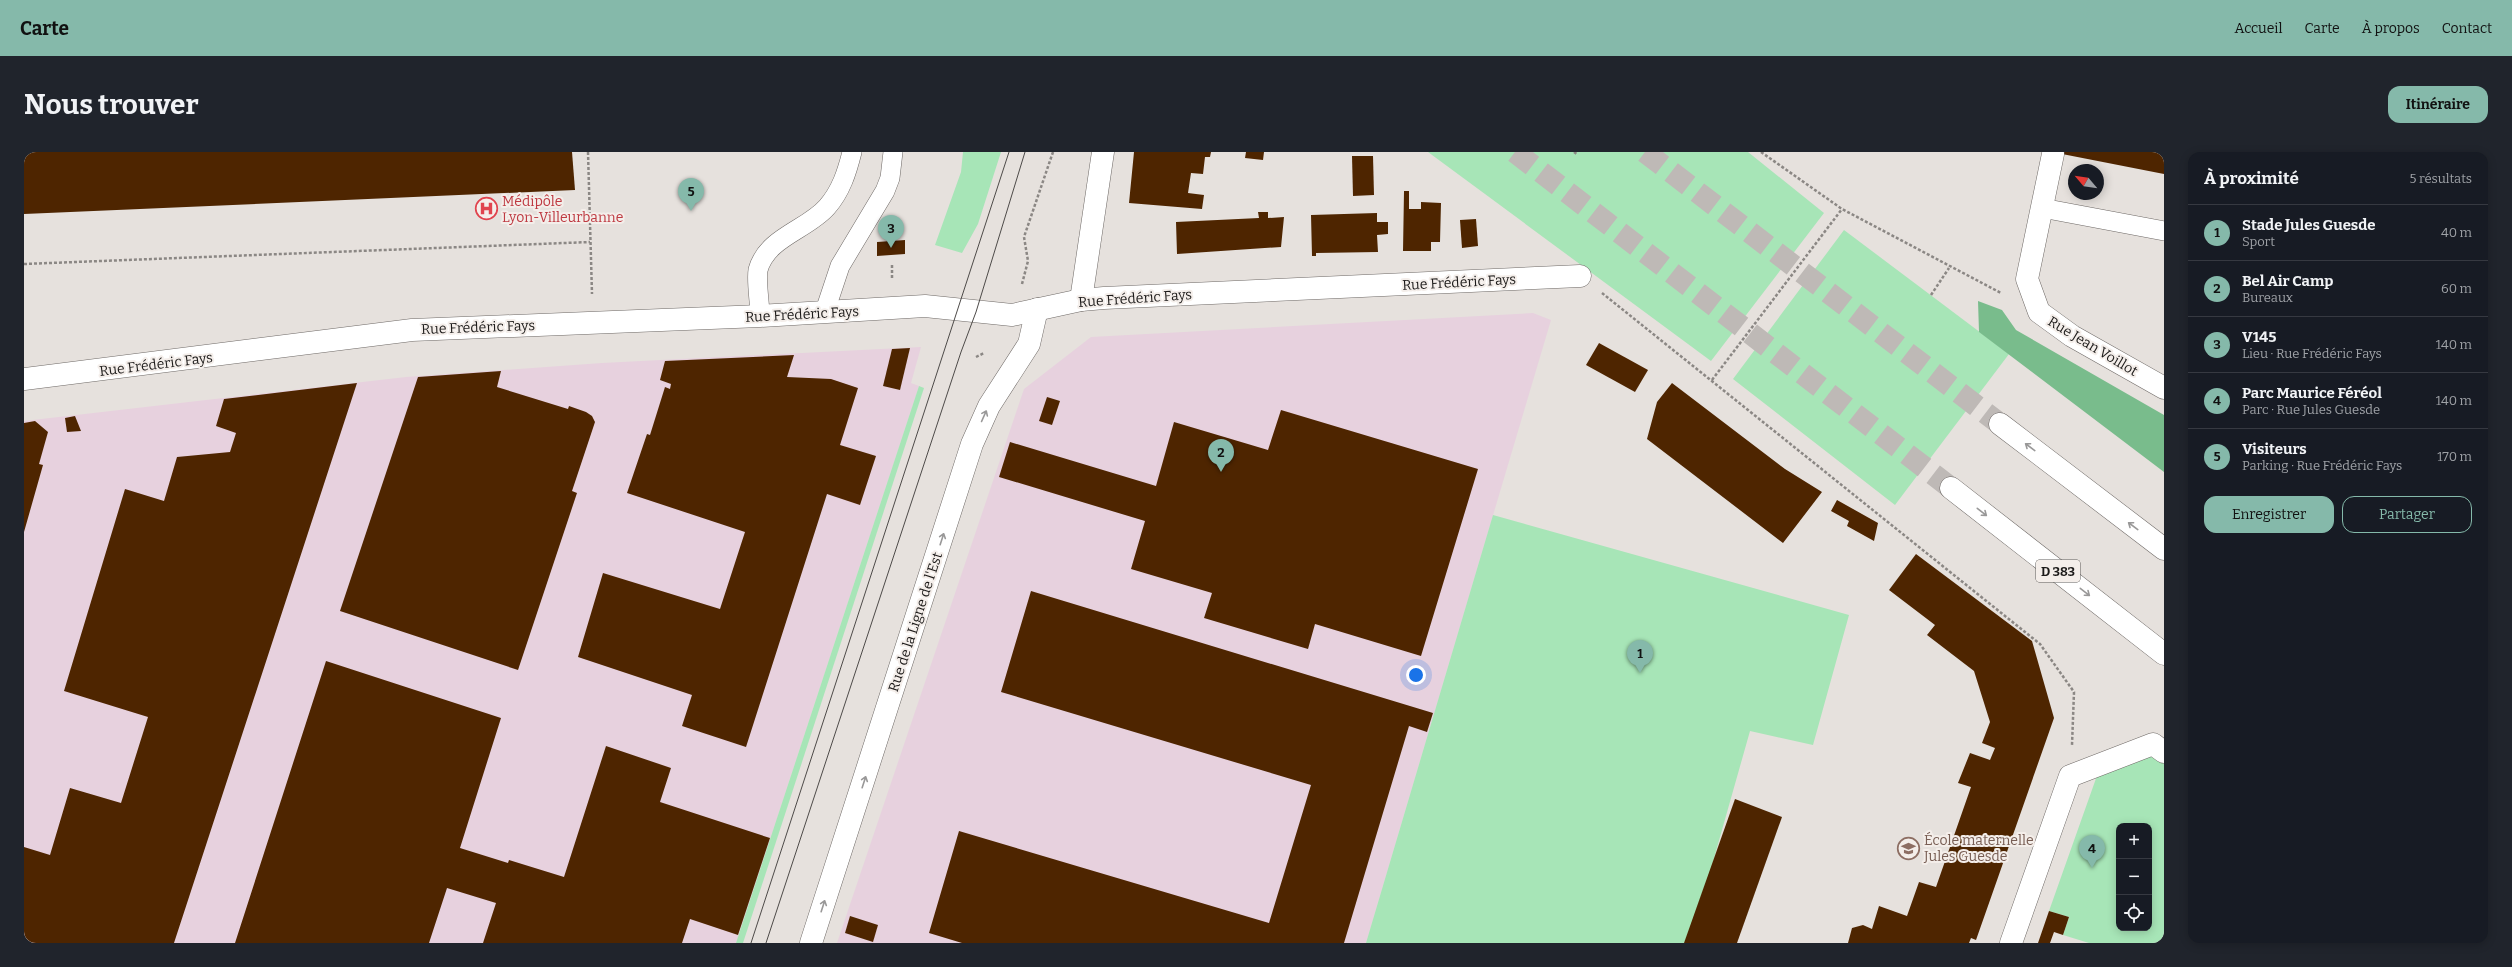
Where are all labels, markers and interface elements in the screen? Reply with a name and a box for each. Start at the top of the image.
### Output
text: Carte [20,17,69,40]
text: Accueil [2235,20,2283,37]
text: Carte [2305,20,2340,37]
text: À propos [2362,20,2420,37]
text: Contact [2442,20,2492,37]
button: Itinéraire [2388,86,2488,123]
text: Nous trouver [24,88,199,121]
north arrow [2068,164,2104,200]
text: À proximité [2204,168,2299,189]
text: 5 résultats [2409,171,2472,186]
pin: 5 [678,178,704,211]
place label: Médipôle Lyon-Villeurbanne [502,193,623,226]
hospital icon: Médipôle Lyon-Villeurbanne [473,196,499,222]
pin: 3 [878,215,904,248]
text: Stade Jules Guesde [2242,216,2376,234]
text: 1 [2214,225,2220,240]
text: 40 m [2441,225,2472,240]
text: Sport [2242,234,2275,249]
street label: Rue Frédéric Fays [1402,271,1516,294]
text: Bel Air Camp [2242,272,2333,290]
text: 2 [2213,281,2221,296]
text: 60 m [2441,281,2472,296]
street label: Rue Frédéric Fays [1078,286,1192,311]
text: Bureaux [2242,290,2293,305]
street label: Rue Frédéric Fays [745,303,859,326]
street label: Rue Jean Voillot [2045,313,2141,380]
street label: Rue Frédéric Fays [421,317,535,338]
text: V145 [2242,328,2276,346]
text: 3 [2213,337,2221,352]
text: 140 m [2436,337,2472,352]
text: Lieu · Rue Frédéric Fays [2242,346,2382,361]
street label: Rue Frédéric Fays [99,349,214,380]
text: Parc Maurice Féréol [2242,384,2382,402]
text: 4 [2213,393,2221,408]
text: 140 m [2436,393,2472,408]
text: Parc · Rue Jules Guesde [2242,402,2380,417]
one-way arrow [981,410,989,422]
pin: 2 [1208,439,1234,472]
text: Visiteurs [2242,440,2307,458]
one-way arrow [2024,442,2035,451]
text: 5 [2213,449,2221,464]
text: 170 m [2437,449,2472,464]
text: Parking · Rue Frédéric Fays [2242,458,2402,473]
button: Enregistrer [2204,496,2334,533]
button: Partager [2342,496,2472,533]
one-way arrow [1977,508,1988,517]
one-way arrow [2128,522,2139,530]
one-way arrow [939,532,946,545]
street label: Rue de la Ligne de l'Est [885,550,946,694]
road number: D 383 [2036,560,2080,582]
one-way arrow [2079,588,2090,597]
pin: 1 [1627,640,1653,673]
your location [1406,665,1426,685]
one-way arrow [861,776,868,789]
map controls [2116,823,2152,931]
button: + [2116,823,2152,859]
place label: École maternelle Jules Guesde [1923,831,2034,865]
school or university icon: École maternelle Jules Guesde [1895,835,1921,861]
pin: 4 [2079,835,2105,868]
button: − [2116,859,2152,895]
button: locate [2116,895,2152,931]
one-way arrow [820,900,827,913]

